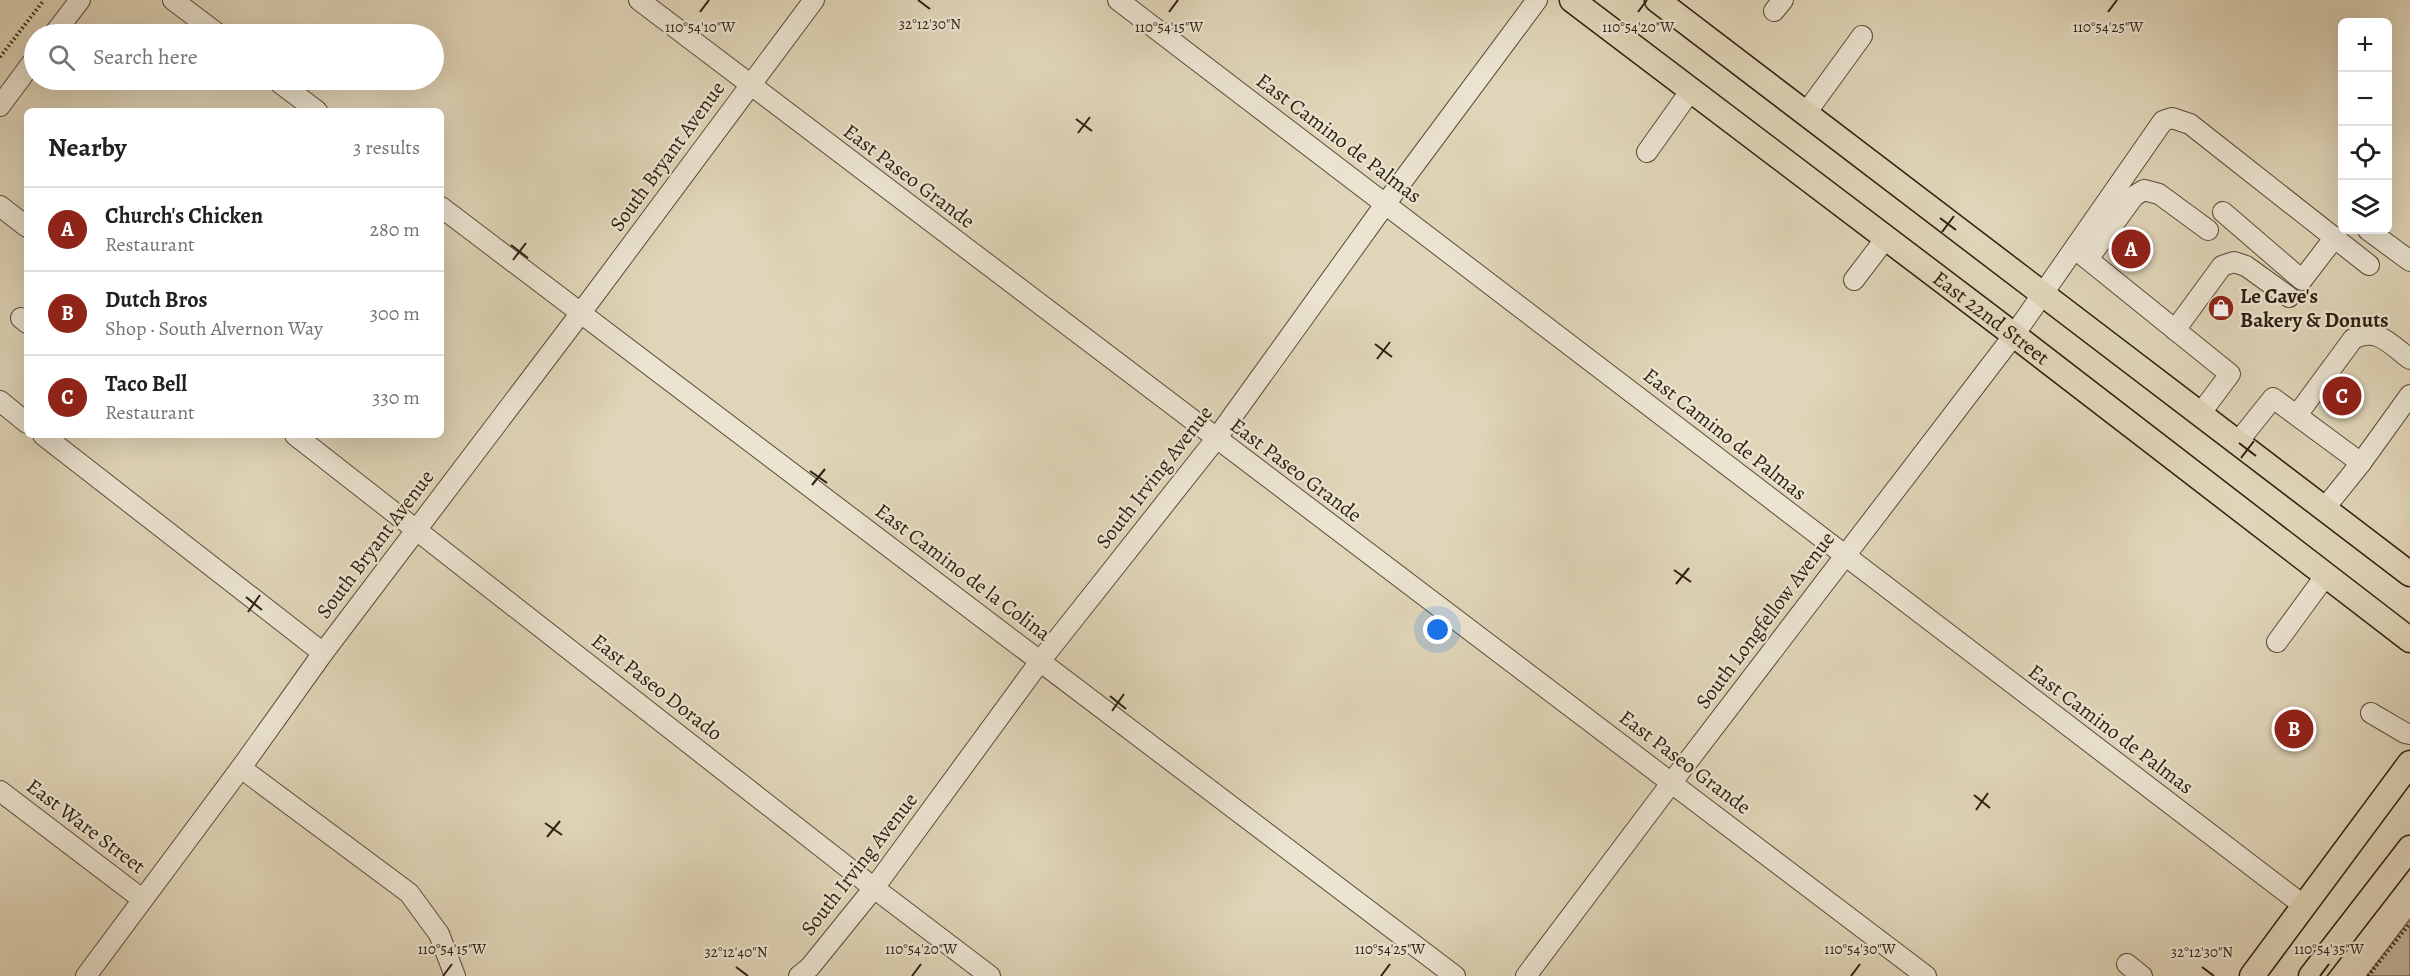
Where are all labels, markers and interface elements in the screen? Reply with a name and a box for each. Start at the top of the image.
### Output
text: 32°12'30"N [899,14,961,34]
text: 110°54'10"W [665,17,735,37]
text: 110°54'15"W [1135,17,1203,37]
text: 110°54'20"W [1602,17,1674,37]
text: 110°54'25"W [2073,17,2143,37]
map controls [2338,18,2392,234]
button: + [2338,18,2392,72]
search box [24,24,444,90]
icon: search [45,41,78,74]
text: Search here [93,42,198,72]
street label: East Camino de Palmas [1251,67,1427,209]
button: − [2338,72,2392,126]
street label: South Bryant Avenue [603,75,731,237]
street label: East Paseo Grande [837,117,981,235]
button: locate [2338,126,2392,180]
text: Nearby [48,130,127,165]
text: 3 results [353,134,420,161]
button: layers [2338,180,2392,234]
text: Church's Chicken [105,201,263,231]
text: A [61,216,74,243]
text: 280 m [370,216,420,243]
pin: A [2112,226,2150,272]
text: Restaurant [105,231,195,258]
street label: East 22nd Street [1927,264,2055,371]
place label: Le Cave's Bakery & Donuts [2240,282,2389,334]
text: Dutch Bros [105,285,208,315]
shop icon: Le Cave's Bakery & Donuts [2206,293,2236,323]
text: B [61,300,74,327]
text: 300 m [370,300,420,327]
text: Shop · South Alvernon Way [105,315,323,342]
street label: East Camino de Palmas [1637,361,1813,507]
text: Taco Bell [105,369,187,399]
pin: C [2322,374,2362,418]
text: C [61,384,74,411]
text: 330 m [372,384,420,411]
text: Restaurant [105,399,195,426]
street label: South Irving Avenue [1089,400,1219,554]
street label: East Paseo Grande [1224,411,1368,529]
street label: South Bryant Avenue [310,464,440,624]
street label: East Camino de la Colina [869,497,1057,647]
street label: South Longfellow Avenue [1689,525,1841,715]
your location [1423,615,1452,644]
street label: East Paseo Dorado [586,627,728,747]
street label: East Camino de Palmas [2023,658,2199,800]
street label: East Paseo Grande [1613,703,1757,821]
pin: B [2274,706,2314,752]
street label: East Ware Street [21,772,151,880]
street label: South Irving Avenue [794,787,924,941]
text: 110°54'15"W [418,939,486,959]
text: 110°54'20"W [885,939,957,959]
text: 110°54'25"W [1355,939,1425,959]
text: 110°54'30"W [1824,939,1896,959]
text: 110°54'35"W [2294,939,2364,959]
text: 32°12'40"N [705,942,768,962]
text: 32°12'30"N [2171,942,2233,962]

